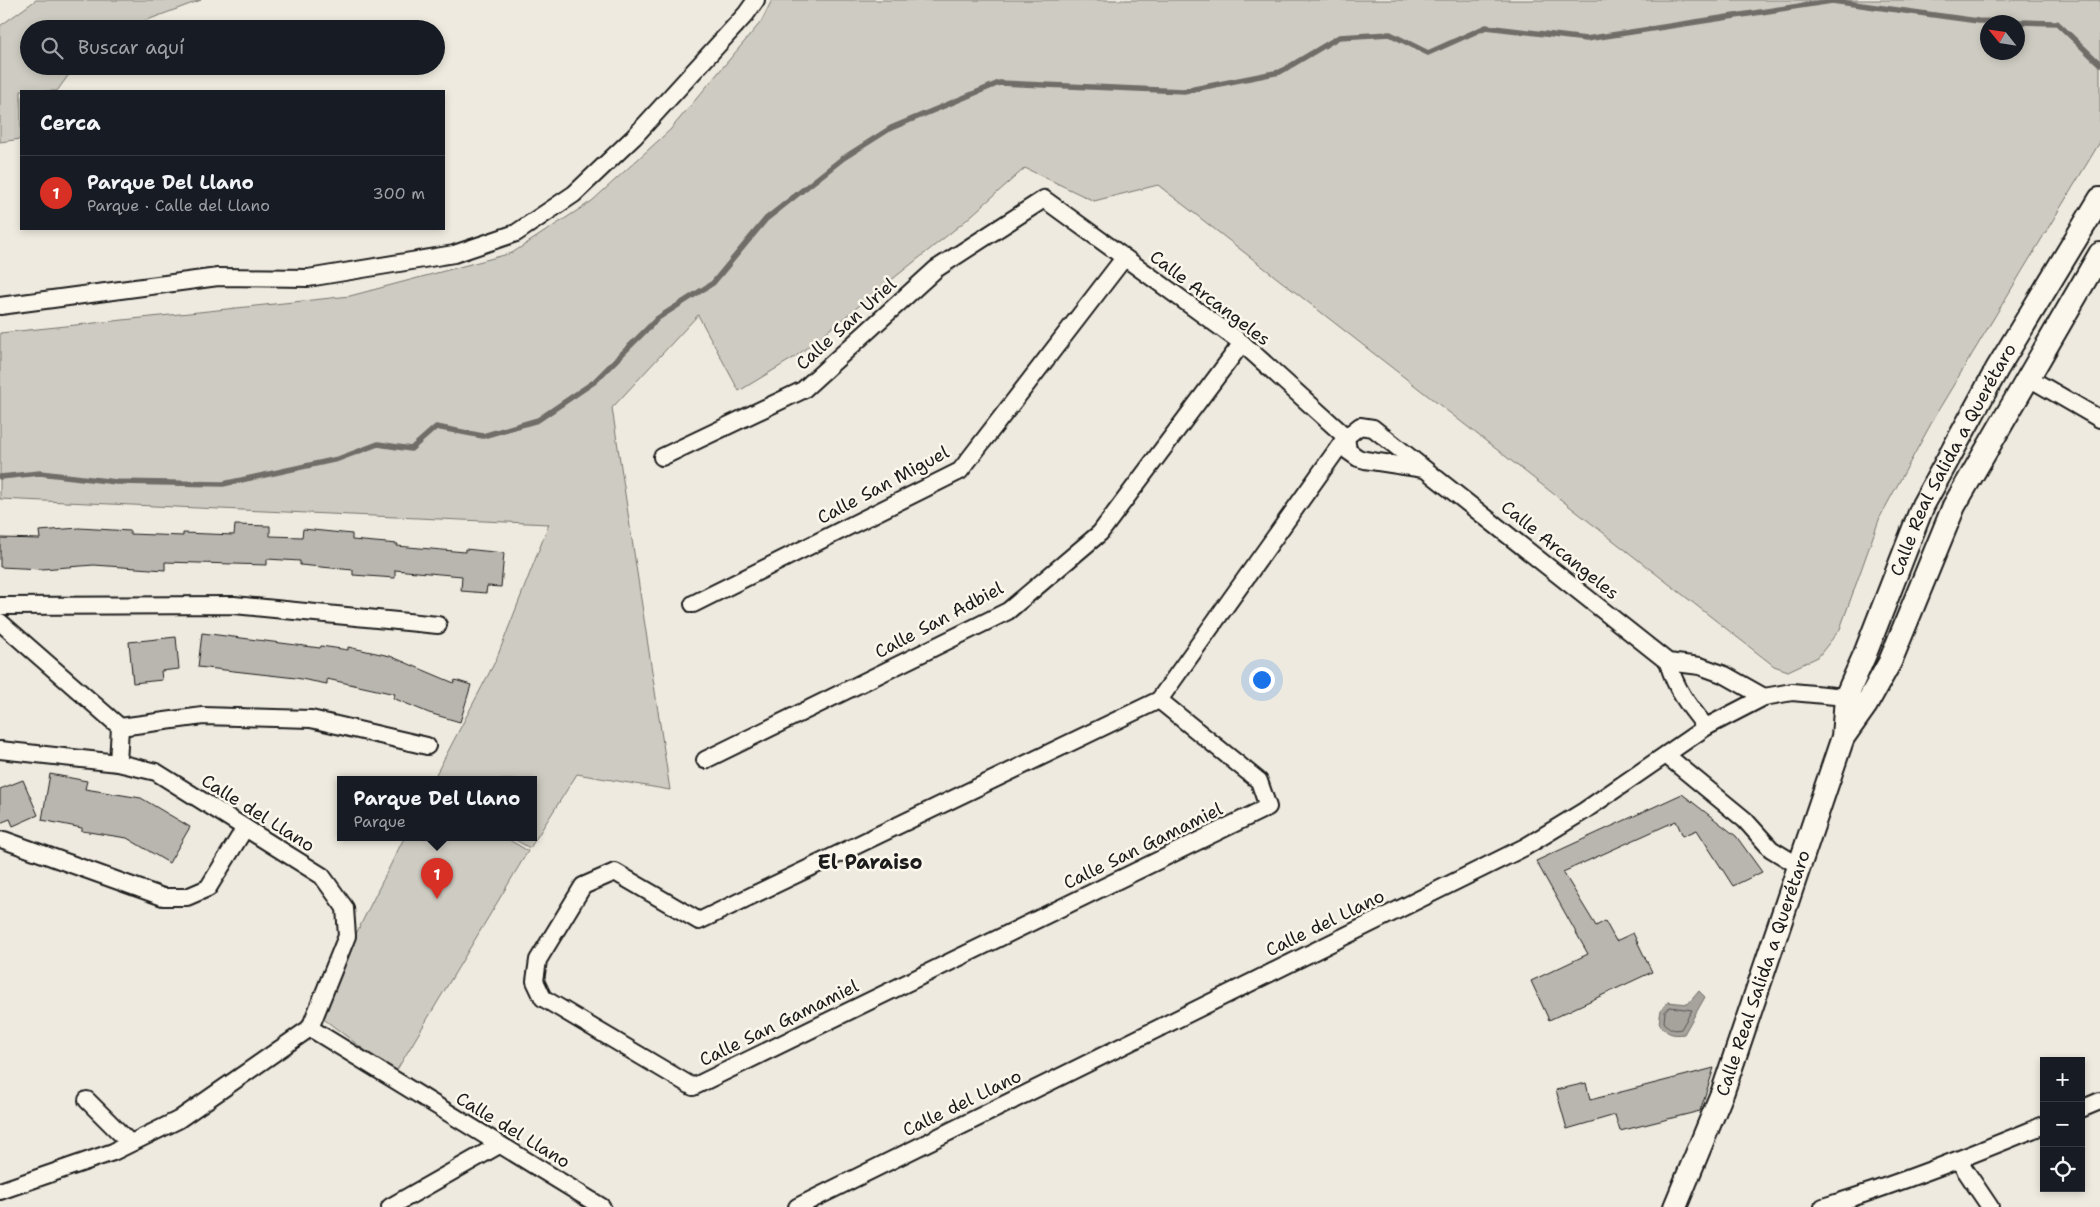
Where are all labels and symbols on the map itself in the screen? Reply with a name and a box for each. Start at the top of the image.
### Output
north arrow [1980,15,2025,60]
street label: Calle Arcangeles [1145,245,1275,351]
street label: Calle San Uriel [791,272,902,375]
street label: Calle Real Salida a Querétaro [1884,339,2022,580]
street label: Calle San Miguel [813,440,954,530]
street label: Calle Arcangeles [1496,495,1624,605]
street label: Calle San Adbiel [871,576,1008,664]
your location [1249,667,1275,693]
street label: Calle del Llano [197,769,319,857]
street label: Calle San Gamamiel [1059,797,1227,895]
street label: Calle Real Salida a Querétaro [1710,847,1816,1099]
district label: El Paraiso [818,849,922,875]
pin: 1 [421,858,453,899]
street label: Calle del Llano [1262,884,1388,962]
street label: Calle San Gamamiel [695,974,863,1072]
street label: Calle del Llano [899,1064,1025,1142]
street label: Calle del Llano [451,1086,575,1174]

